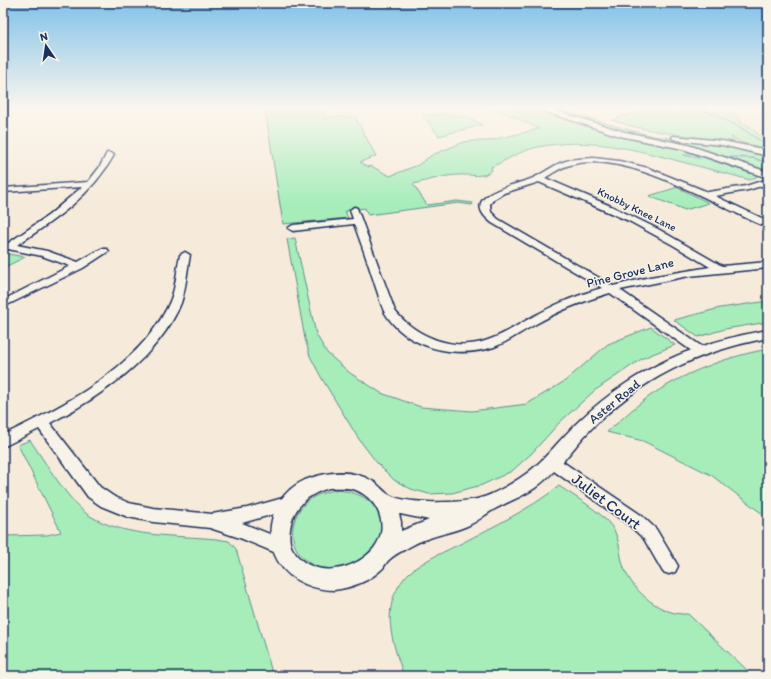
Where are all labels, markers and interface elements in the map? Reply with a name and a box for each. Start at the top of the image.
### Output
north arrow [26,26,66,66]
text: N [39,30,49,44]
street label: Knobby Knee Lane [595,185,678,234]
street label: Pine Grove Lane [585,254,675,291]
street label: Aster Road [586,376,643,427]
street label: Juliet Court [568,469,645,534]

